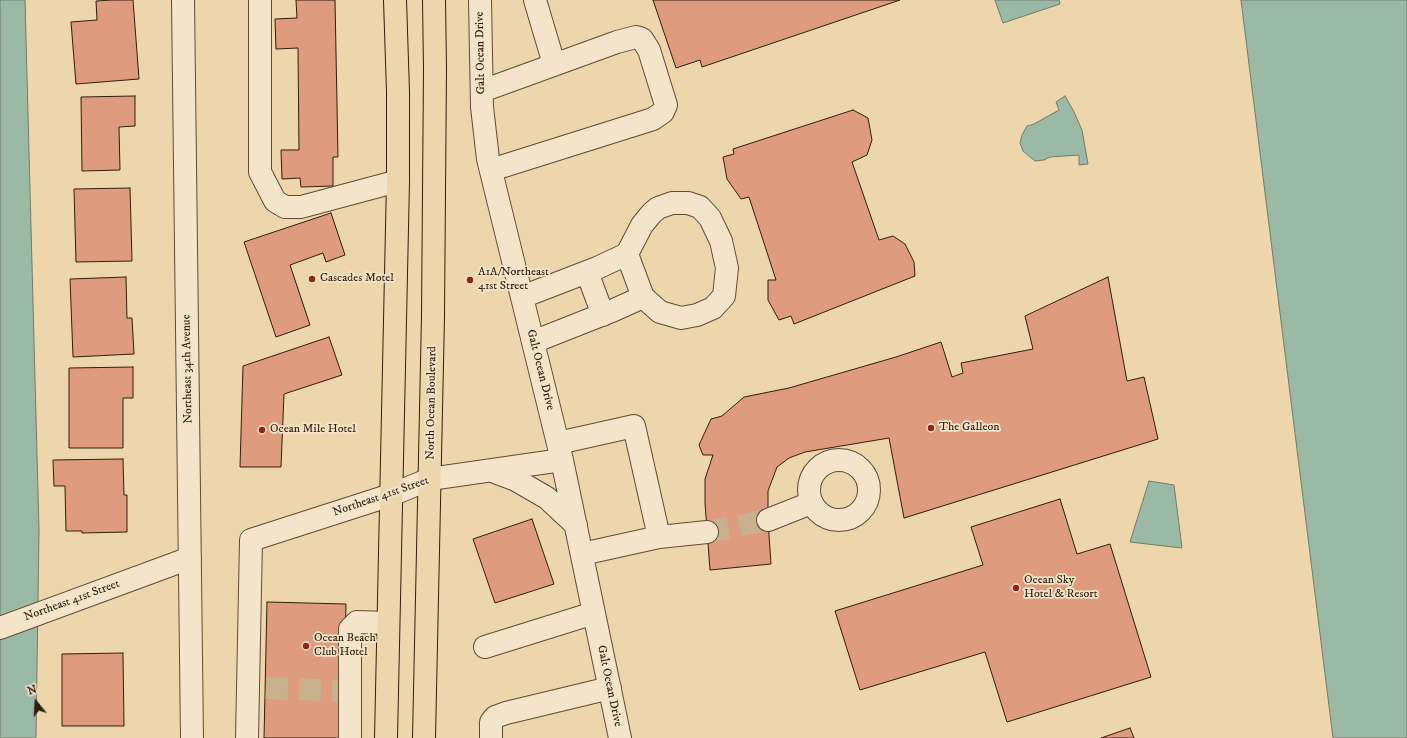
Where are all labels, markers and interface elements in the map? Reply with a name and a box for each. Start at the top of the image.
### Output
street label: Galt Ocean Drive [473,12,489,94]
place label: A1A/Northeast 41st Street [478,266,549,294]
place label: Cascades Motel [320,272,394,286]
marker: Cascades Motel [307,274,317,284]
marker: A1A/Northeast 41st Street [465,275,475,285]
street label: Northeast 34th Avenue [180,314,196,424]
street label: Galt Ocean Drive [523,328,557,412]
street label: North Ocean Boulevard [424,346,440,460]
place label: The Galleon [939,421,1000,435]
place label: Ocean Mile Hotel [270,423,356,437]
marker: The Galleon [926,423,936,433]
marker: Ocean Mile Hotel [257,425,267,435]
street label: Northeast 41st Street [331,474,431,520]
place label: Ocean Sky Hotel & Resort [1024,574,1098,602]
street label: Northeast 41st Street [22,577,122,625]
marker: Ocean Sky Hotel & Resort [1011,583,1021,593]
place label: Ocean Beach Club Hotel [314,632,376,660]
marker: Ocean Beach Club Hotel [301,641,311,651]
street label: Galt Ocean Drive [593,644,625,728]
north arrow [16,682,56,722]
text: N [26,683,39,699]

